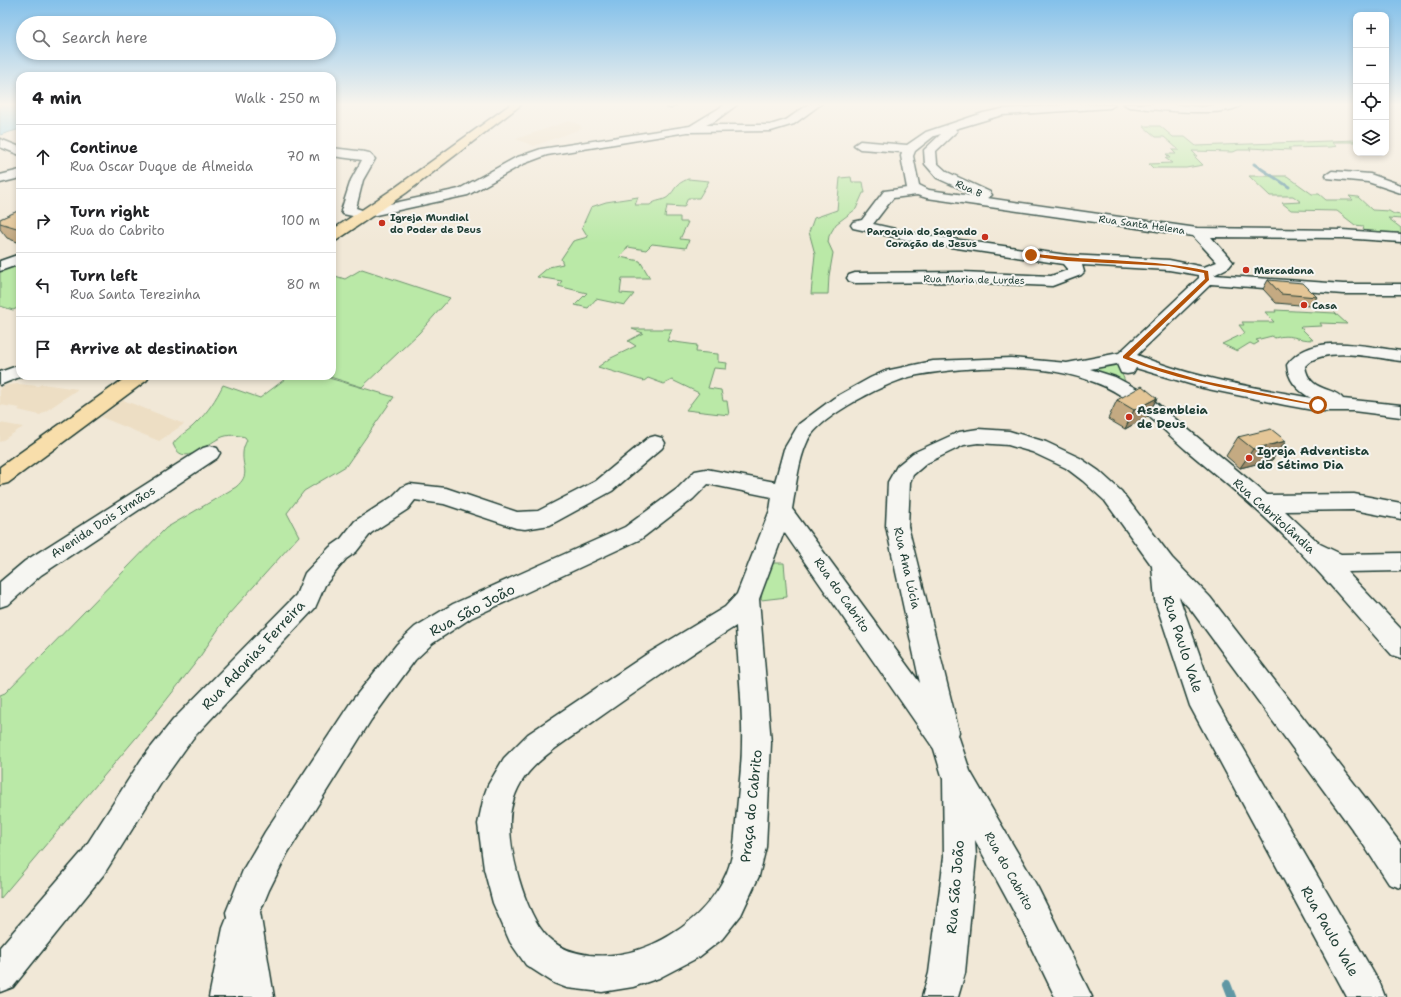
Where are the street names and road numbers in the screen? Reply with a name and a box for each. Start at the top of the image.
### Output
street label: Rua B [953,177,984,200]
street label: Rua Santa Helena [1098,212,1187,237]
street label: Rua Maria de Lurdes [923,272,1025,287]
street label: Rua Cabritolândia [1230,475,1319,557]
street label: Avenida Dois Irmãos [48,482,158,562]
street label: Rua Ana Lúcia [890,526,924,611]
street label: Rua do Cabrito [810,555,874,635]
street label: Rua São João [426,580,518,640]
street label: Rua Paulo Vale [1159,593,1207,695]
street label: Rua Adonias Ferreira [198,596,309,714]
street label: Praça do Cabrito [736,749,766,863]
street label: Rua do Cabrito [981,829,1037,913]
street label: Rua São João [942,839,968,935]
street label: Rua Paulo Vale [1297,883,1363,979]

